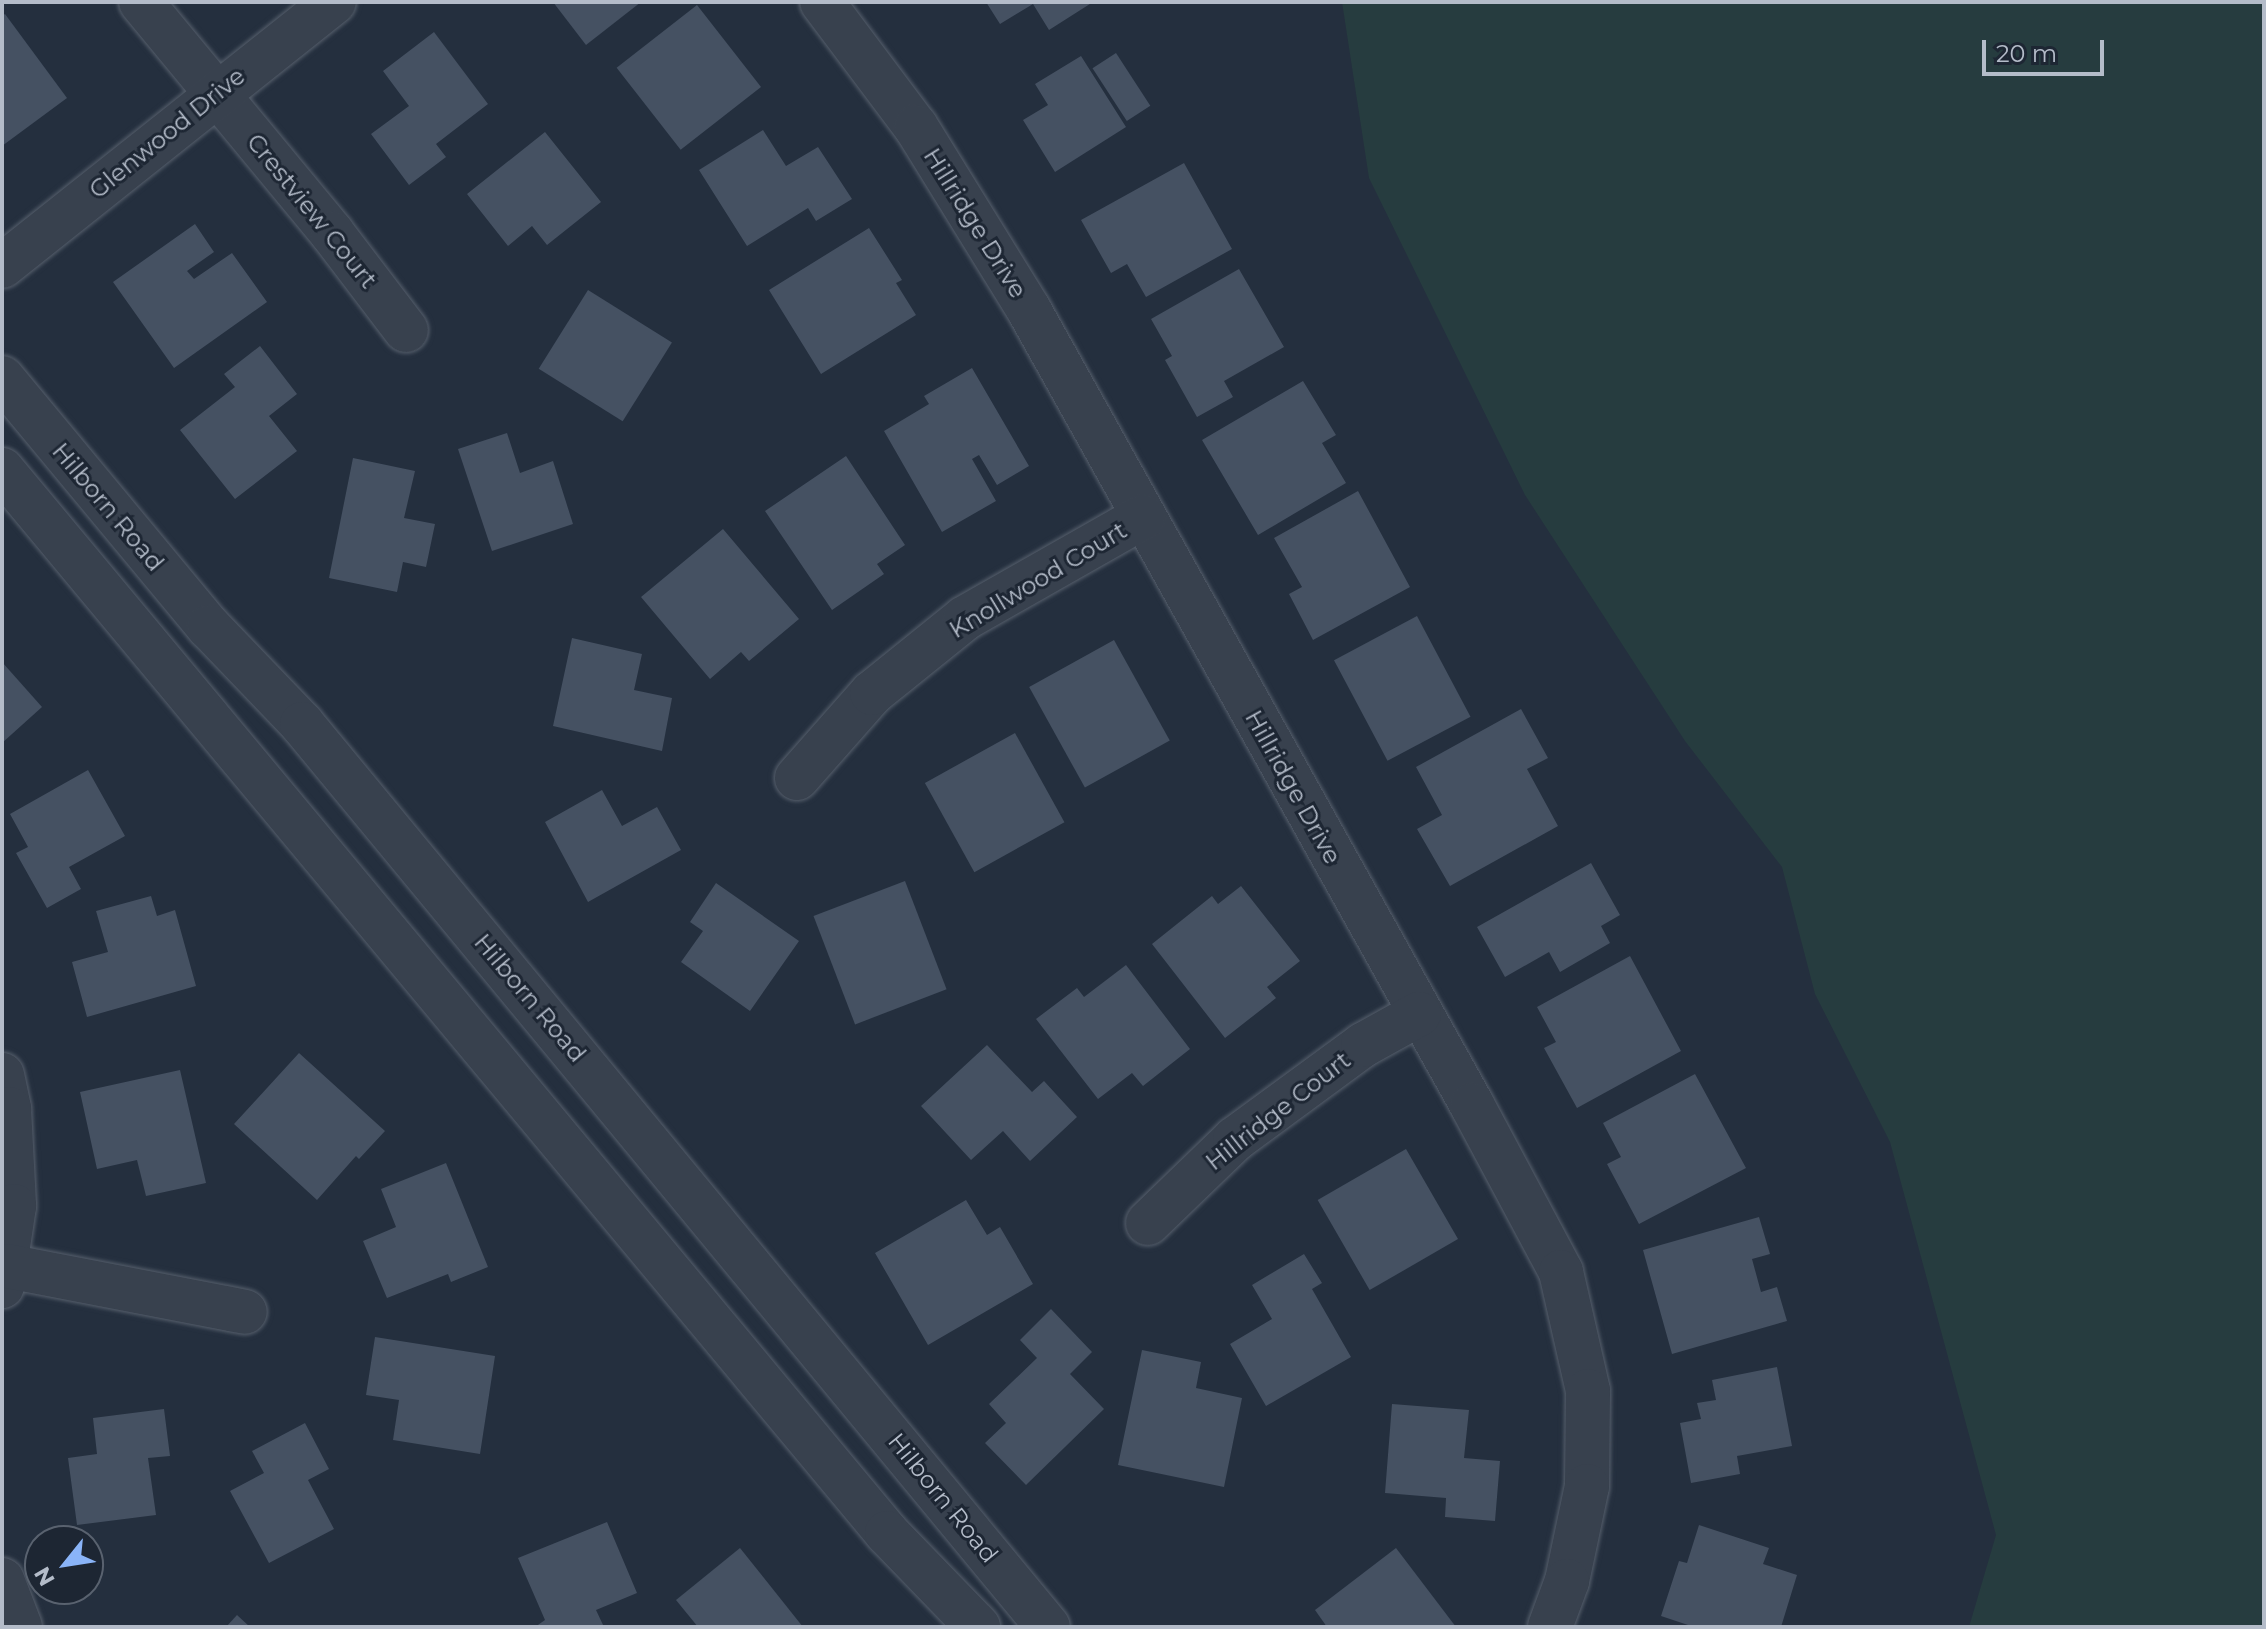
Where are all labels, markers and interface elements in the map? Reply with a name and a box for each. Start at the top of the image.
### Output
scale bar [1986,24,2108,74]
text: 20 m [1996,39,2057,68]
street label: Glenwood Drive [83,61,251,205]
street label: Crestview Court [241,128,383,294]
street label: Hillridge Drive [917,143,1033,303]
street label: Hilborn Road [46,437,170,577]
street label: Knollwood Court [944,516,1132,644]
street label: Hillridge Drive [1239,705,1347,869]
street label: Hilborn Road [468,928,592,1068]
street label: Hillridge Court [1200,1046,1356,1176]
street label: Hilborn Road [882,1427,1004,1569]
north arrow [24,1525,104,1605]
text: N [28,1562,61,1591]

